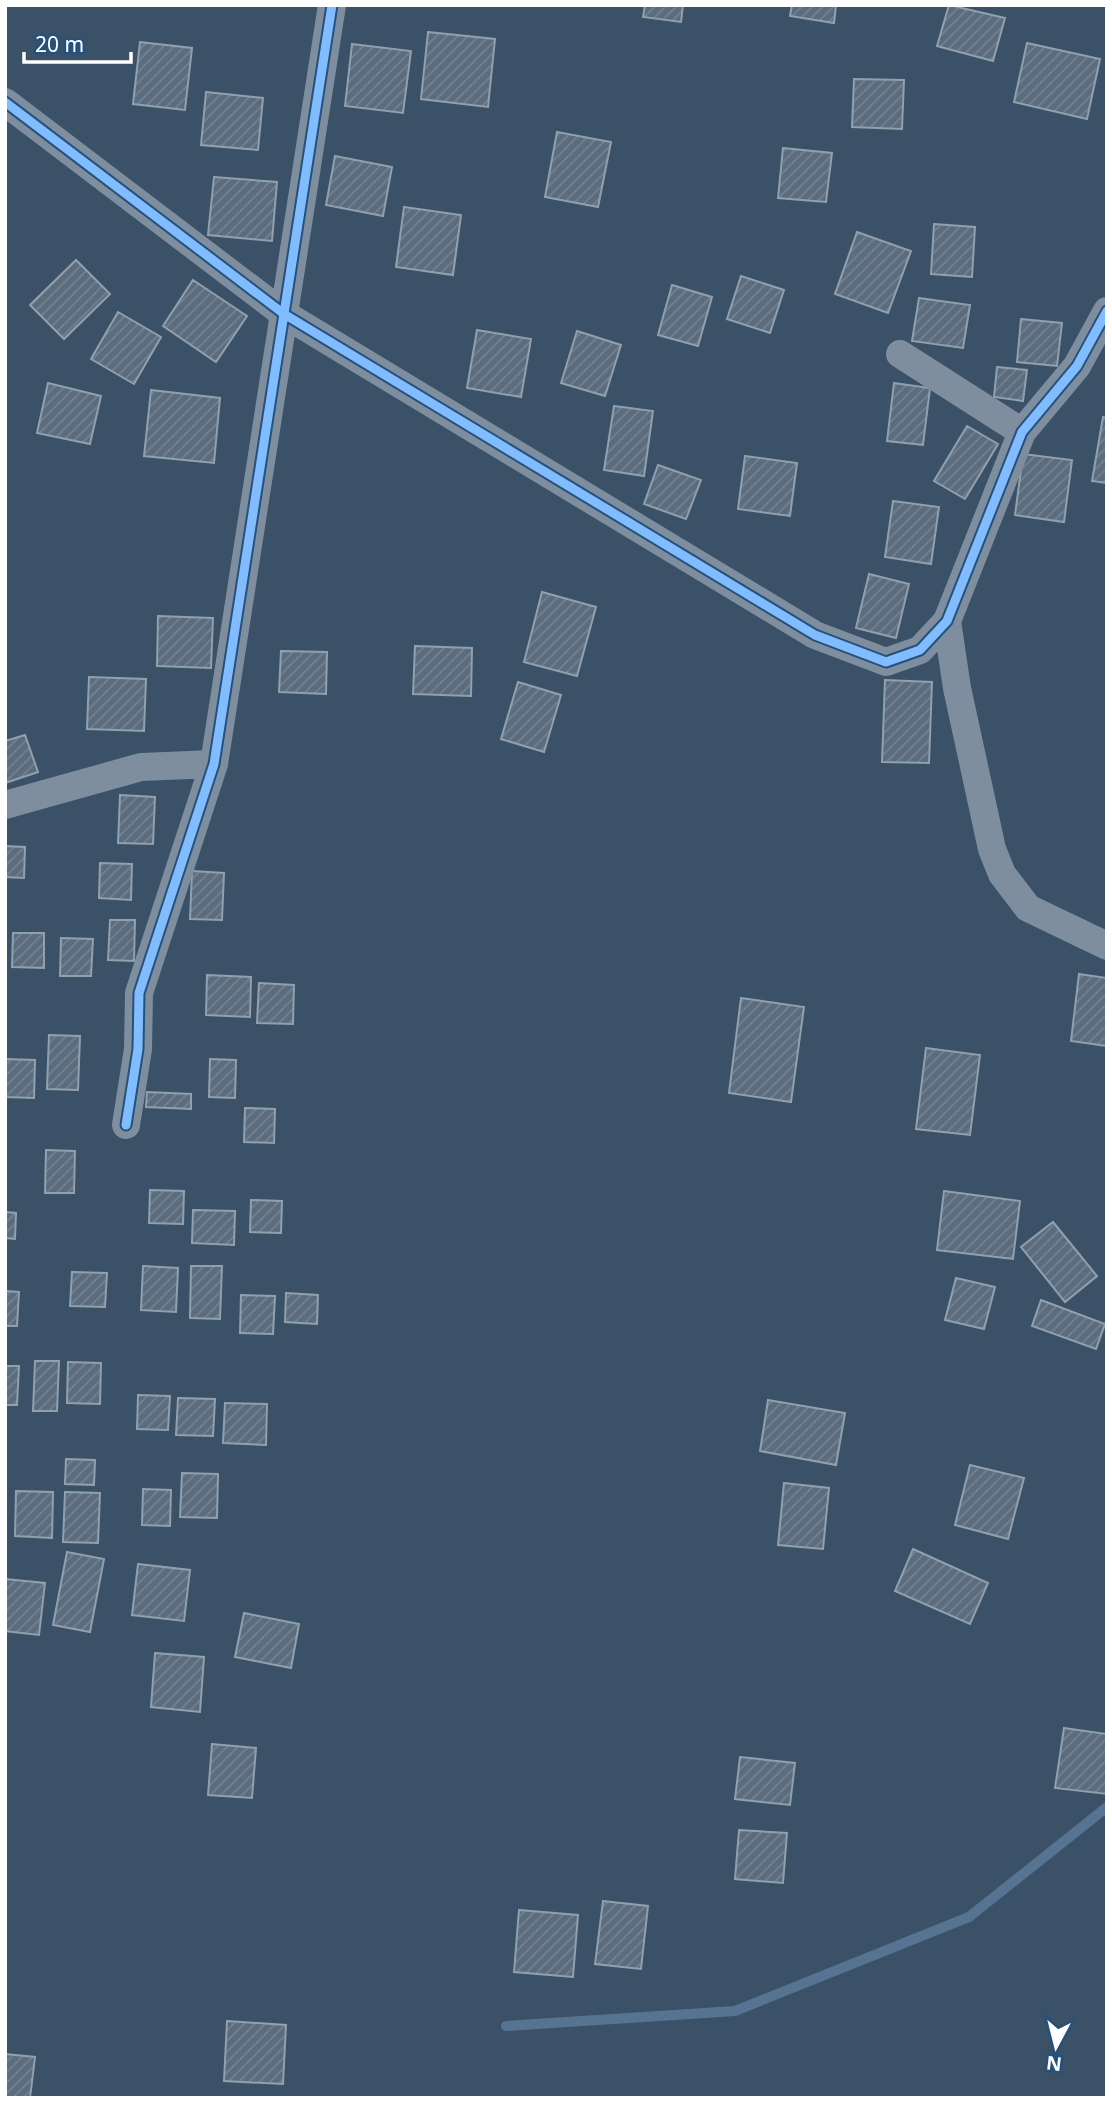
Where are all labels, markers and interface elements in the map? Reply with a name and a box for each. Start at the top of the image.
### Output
scale bar [24,21,131,65]
text: 20 m [35,30,84,58]
north arrow [1021,2012,1091,2082]
text: N [1045,2050,1063,2078]

